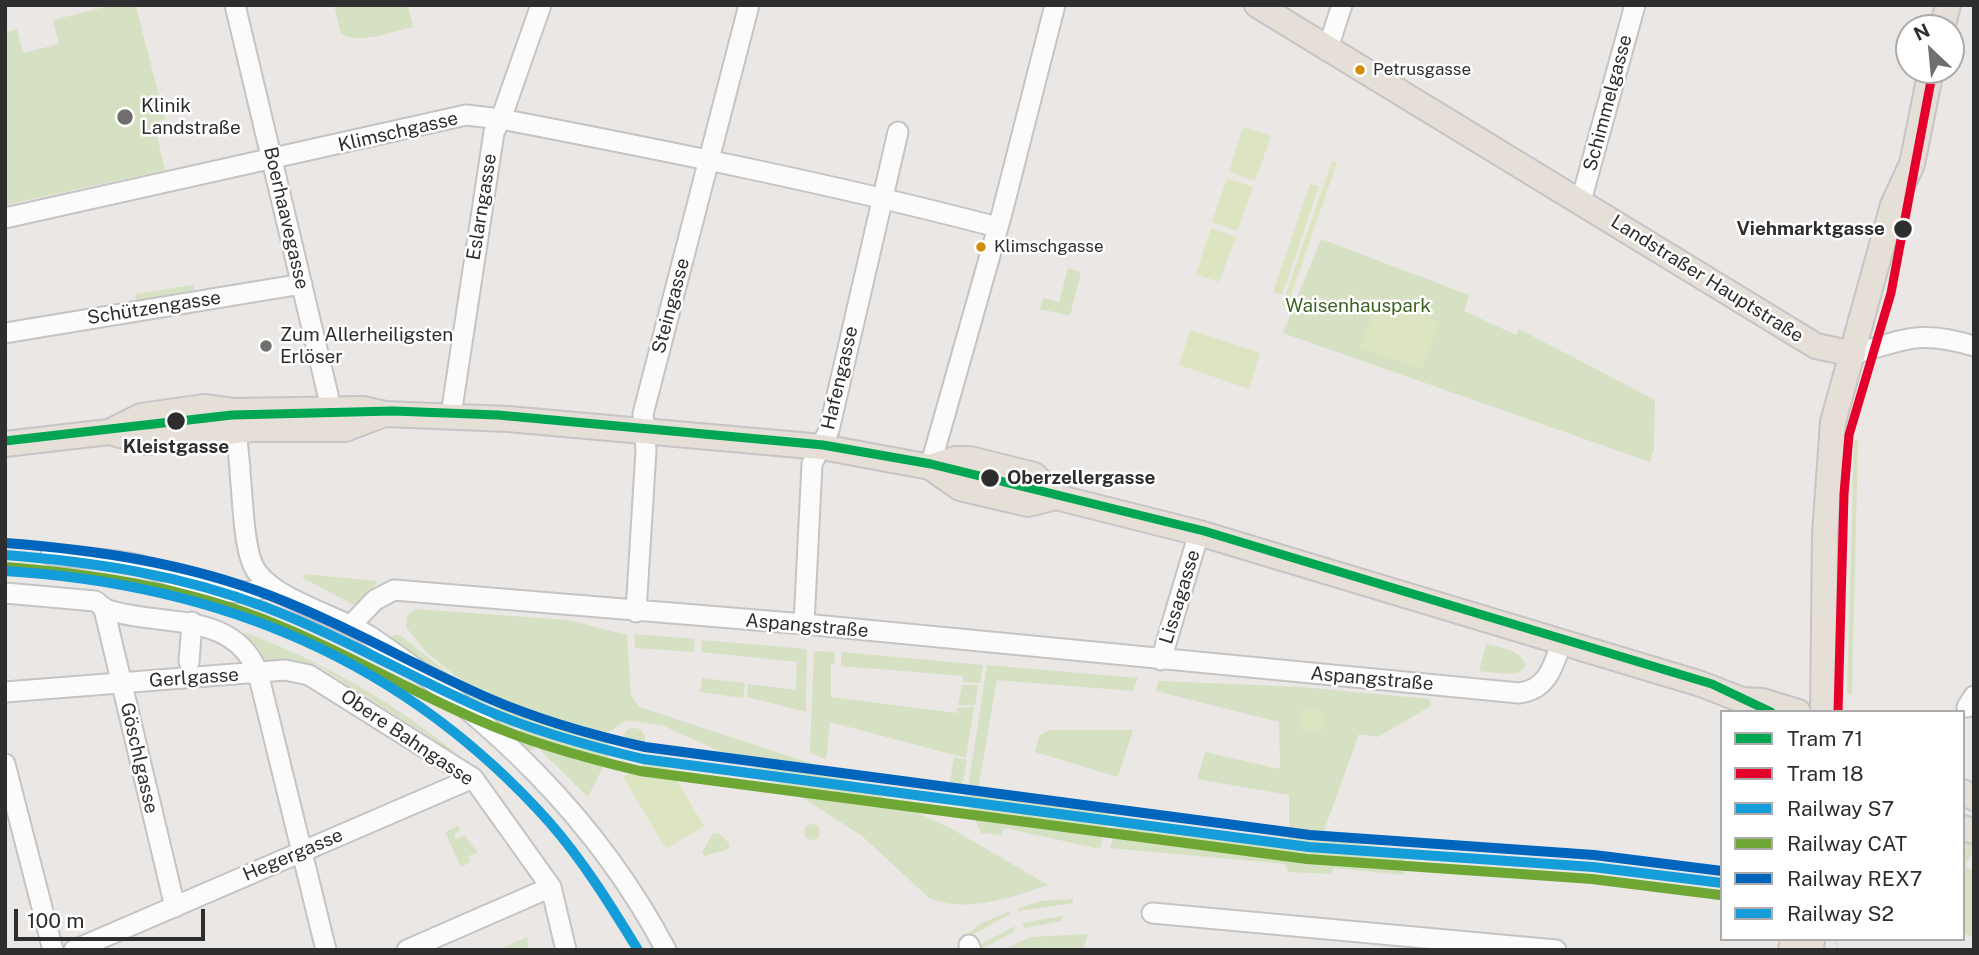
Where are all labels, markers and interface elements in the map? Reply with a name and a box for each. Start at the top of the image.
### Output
north arrow [1895,14,1965,84]
text: N [1910,19,1933,45]
street label: Schimmelgasse [1579,32,1637,174]
place label: Petrusgasse [1373,60,1471,80]
marker: Petrusgasse [1353,63,1367,77]
place label: Klinik Landstraße [141,95,241,139]
marker: Klinik Landstraße [115,107,135,127]
street label: Klimschgasse [336,107,460,157]
street label: Boerhaavegasse [259,145,313,291]
street label: Eslarngasse [462,152,502,262]
street label: Landstraßer Hauptstraße [1607,210,1807,348]
place label: Viehmarktgasse [1736,218,1885,240]
marker: Viehmarktgasse [1892,218,1914,240]
place label: Klimschgasse [994,237,1104,257]
marker: Klimschgasse [974,240,988,254]
street label: Steingasse [647,256,695,356]
street label: Schützengasse [86,286,222,330]
park label: Waisenhauspark [1285,295,1431,317]
place label: Zum Allerheiligsten Erlöser [280,324,453,368]
street label: Hafengasse [817,324,863,432]
marker: Zum Allerheiligsten Erlöser [258,338,274,354]
marker: Kleistgasse [165,410,187,432]
place label: Kleistgasse [123,436,229,458]
marker: Oberzellergasse [979,467,1001,489]
place label: Oberzellergasse [1007,467,1155,489]
street label: Lissagasse [1155,547,1205,647]
street label: Aspangstraße [745,609,869,643]
street label: Aspangstraße [1310,662,1434,696]
street label: Gerlgasse [148,663,240,693]
street label: Obere Bahngasse [336,685,478,791]
street label: Göschlgasse [115,700,163,816]
legend [1720,710,1965,941]
text: Tram 71 [1787,726,1863,751]
text: Tram 18 [1787,761,1864,786]
text: Railway S7 [1787,796,1894,821]
street label: Hegergasse [240,824,346,886]
text: Railway CAT [1787,831,1907,856]
text: Railway REX7 [1787,866,1922,891]
scale bar [18,895,208,939]
text: Railway S2 [1787,901,1894,926]
text: 100 m [27,908,84,933]

